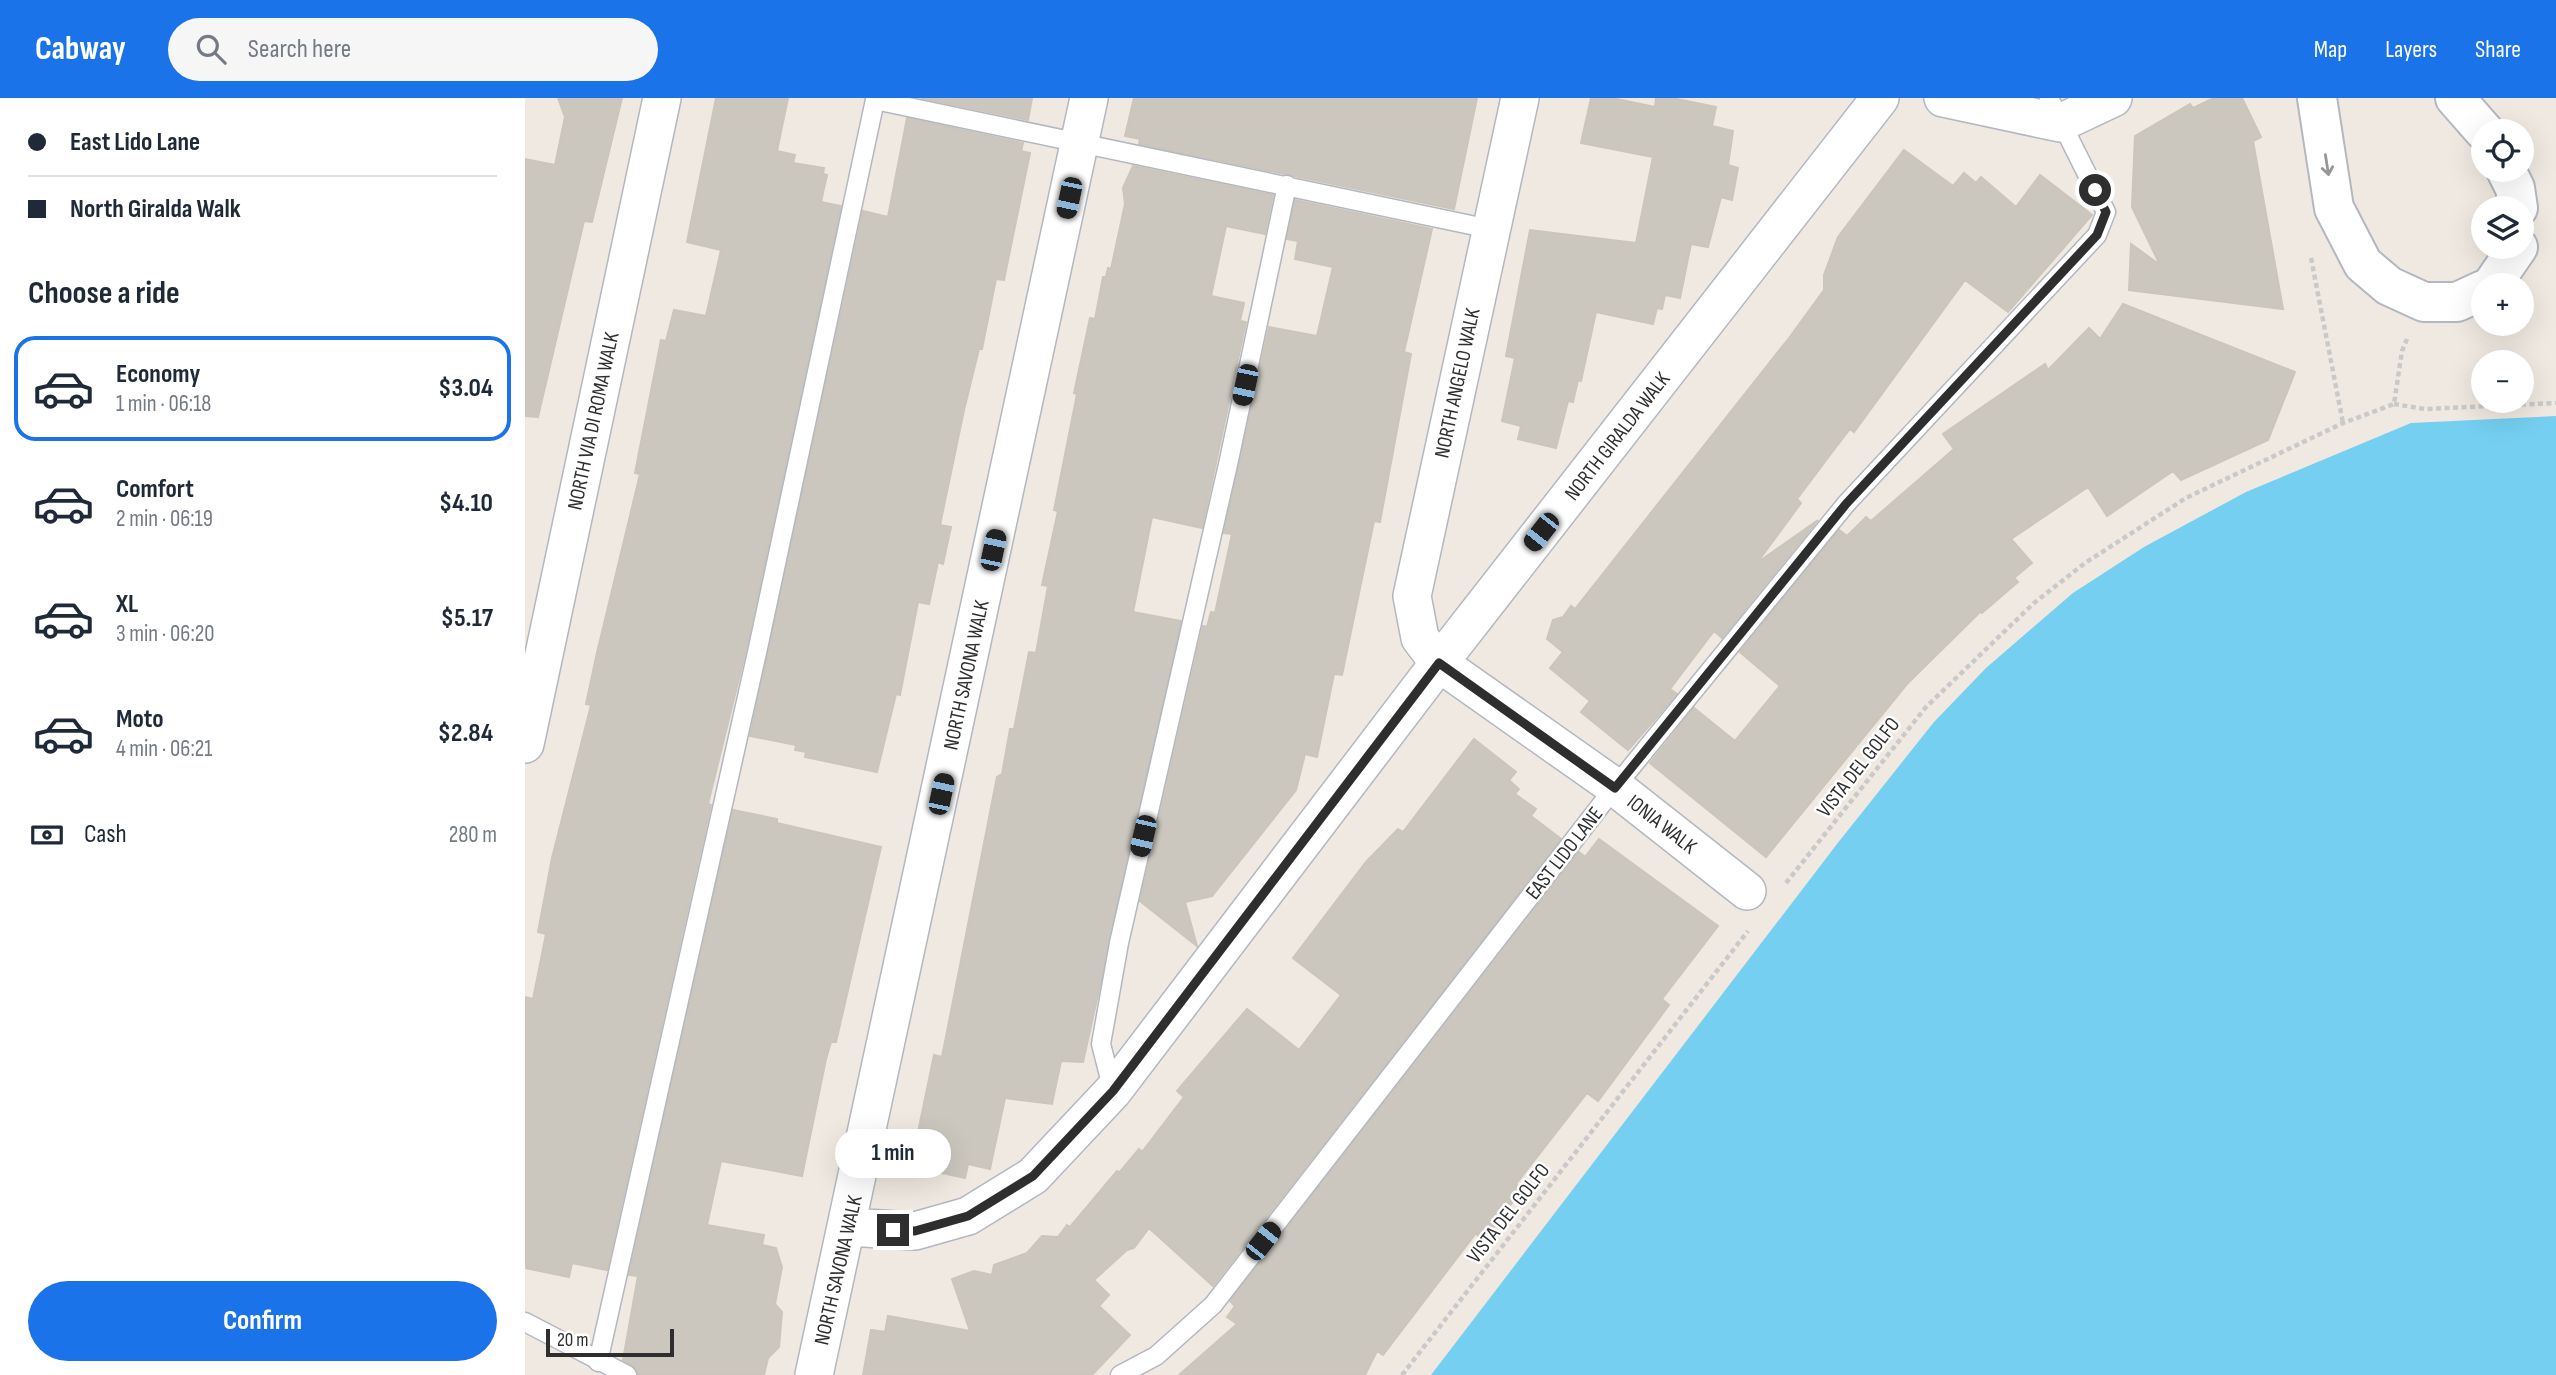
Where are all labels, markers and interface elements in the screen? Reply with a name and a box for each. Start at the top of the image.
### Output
search box [168,18,658,81]
text: Cabway [35,29,126,69]
icon: search [192,30,230,68]
text: Search here [248,34,351,65]
text: Map [2314,35,2347,64]
text: Layers [2385,35,2437,64]
text: Share [2475,35,2521,64]
map controls [2471,119,2534,413]
button: locate [2471,119,2534,182]
text: East Lido Lane [70,127,200,158]
one-way arrow [2321,154,2334,176]
route start [2079,174,2111,206]
car [1055,175,1084,221]
text: North Giralda Walk [70,194,241,225]
button: layers [2471,196,2534,259]
button: + [2471,273,2534,336]
text: Choose a ride [28,274,180,313]
street label: NORTH ANGELO WALK [1429,305,1486,460]
street label: NORTH VIA DI ROMA WALK [562,329,625,512]
button: − [2471,350,2534,413]
icon: car [32,357,95,420]
text: Economy [116,359,200,390]
car [1231,362,1260,408]
street label: NORTH GIRALDA WALK [1560,367,1676,505]
text: $3.04 [438,373,493,404]
text: 1 min · 06:18 [116,390,211,418]
icon: car [32,472,95,535]
text: Comfort [116,474,194,505]
text: $4.10 [439,488,493,519]
text: 2 min · 06:19 [116,505,213,533]
car [1520,509,1563,555]
car [979,527,1008,573]
icon: car [32,587,95,650]
text: XL [116,589,138,620]
street label: NORTH SAVONA WALK [938,597,995,752]
text: $5.17 [441,603,493,634]
text: 3 min · 06:20 [116,620,215,648]
icon: car [32,702,95,765]
text: Moto [116,704,164,735]
street label: VISTA DEL GOLFO [1812,712,1905,822]
text: $2.84 [438,718,493,749]
text: 4 min · 06:21 [116,735,212,763]
car [927,771,956,817]
street label: IONIA WALK [1622,789,1702,860]
street label: EAST LIDO LANE [1521,802,1608,905]
car [1129,813,1158,859]
icon: cash [28,816,66,854]
text: Cash [84,819,127,850]
text: 280 m [449,821,497,849]
callout: 1 min [835,1128,951,1178]
text: 1 min [872,1139,914,1167]
street label: VISTA DEL GOLFO [1462,1158,1555,1268]
street label: NORTH SAVONA WALK [809,1193,868,1347]
route end [877,1214,909,1246]
car [1242,1218,1285,1264]
button: Confirm [28,1281,497,1361]
scale bar [546,1326,674,1358]
text: 20 m [557,1329,589,1352]

